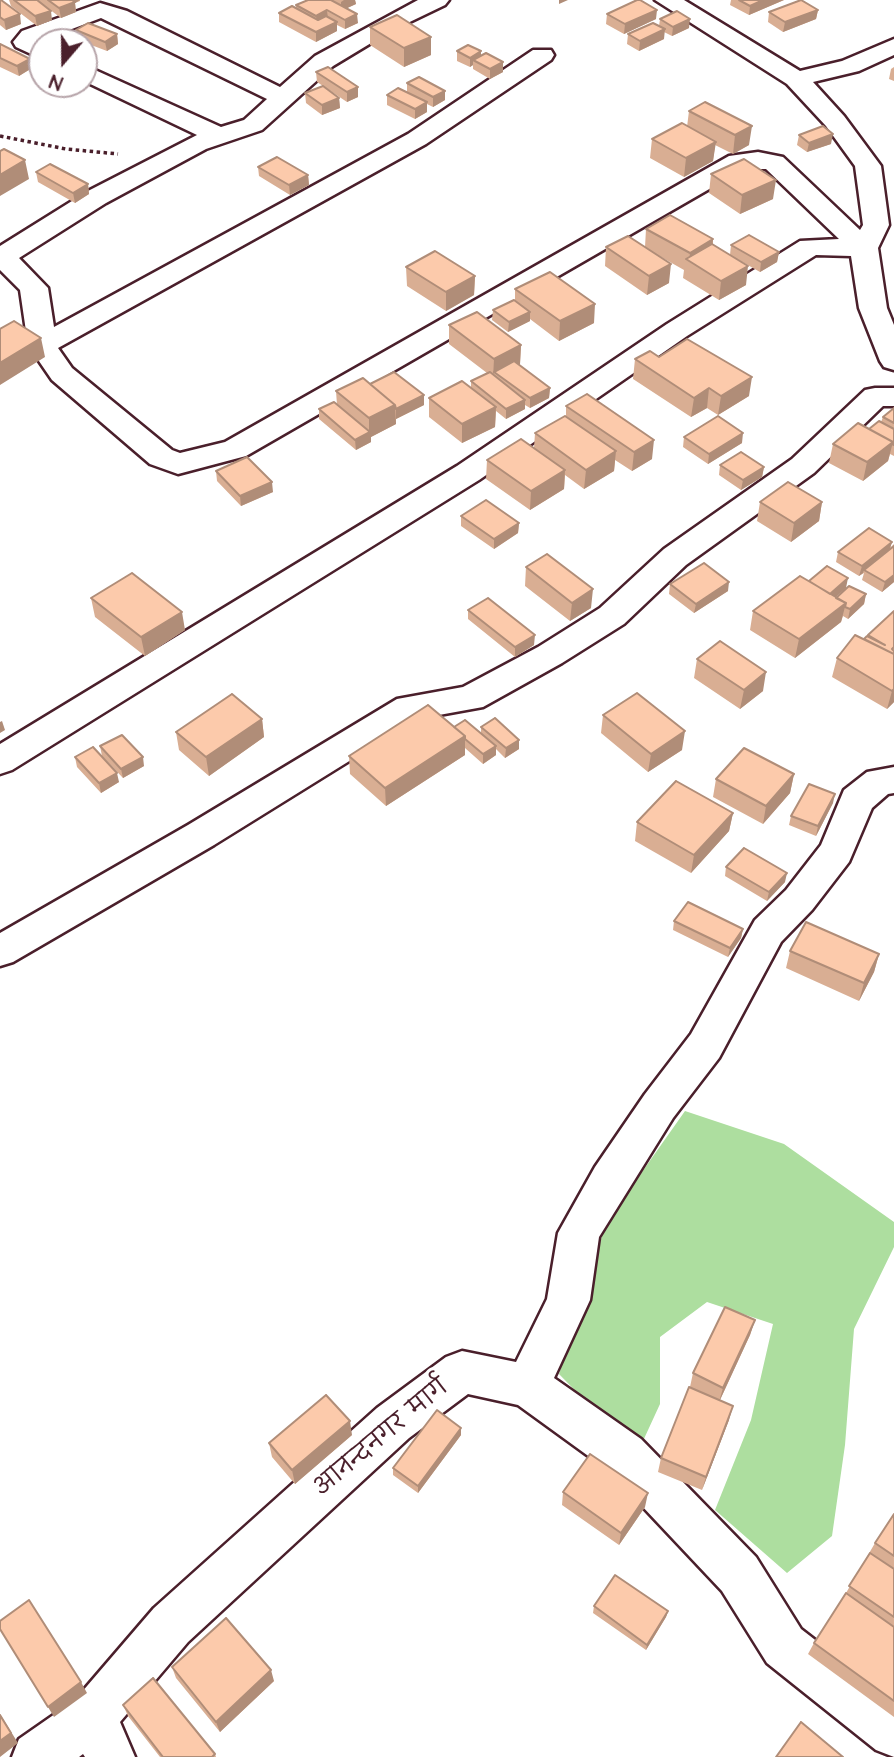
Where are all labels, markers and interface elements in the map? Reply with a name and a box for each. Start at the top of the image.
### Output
north arrow [28,28,98,98]
text: N [46,67,67,96]
street label: आनन्दनगर मार्ग [309,1375,455,1503]

